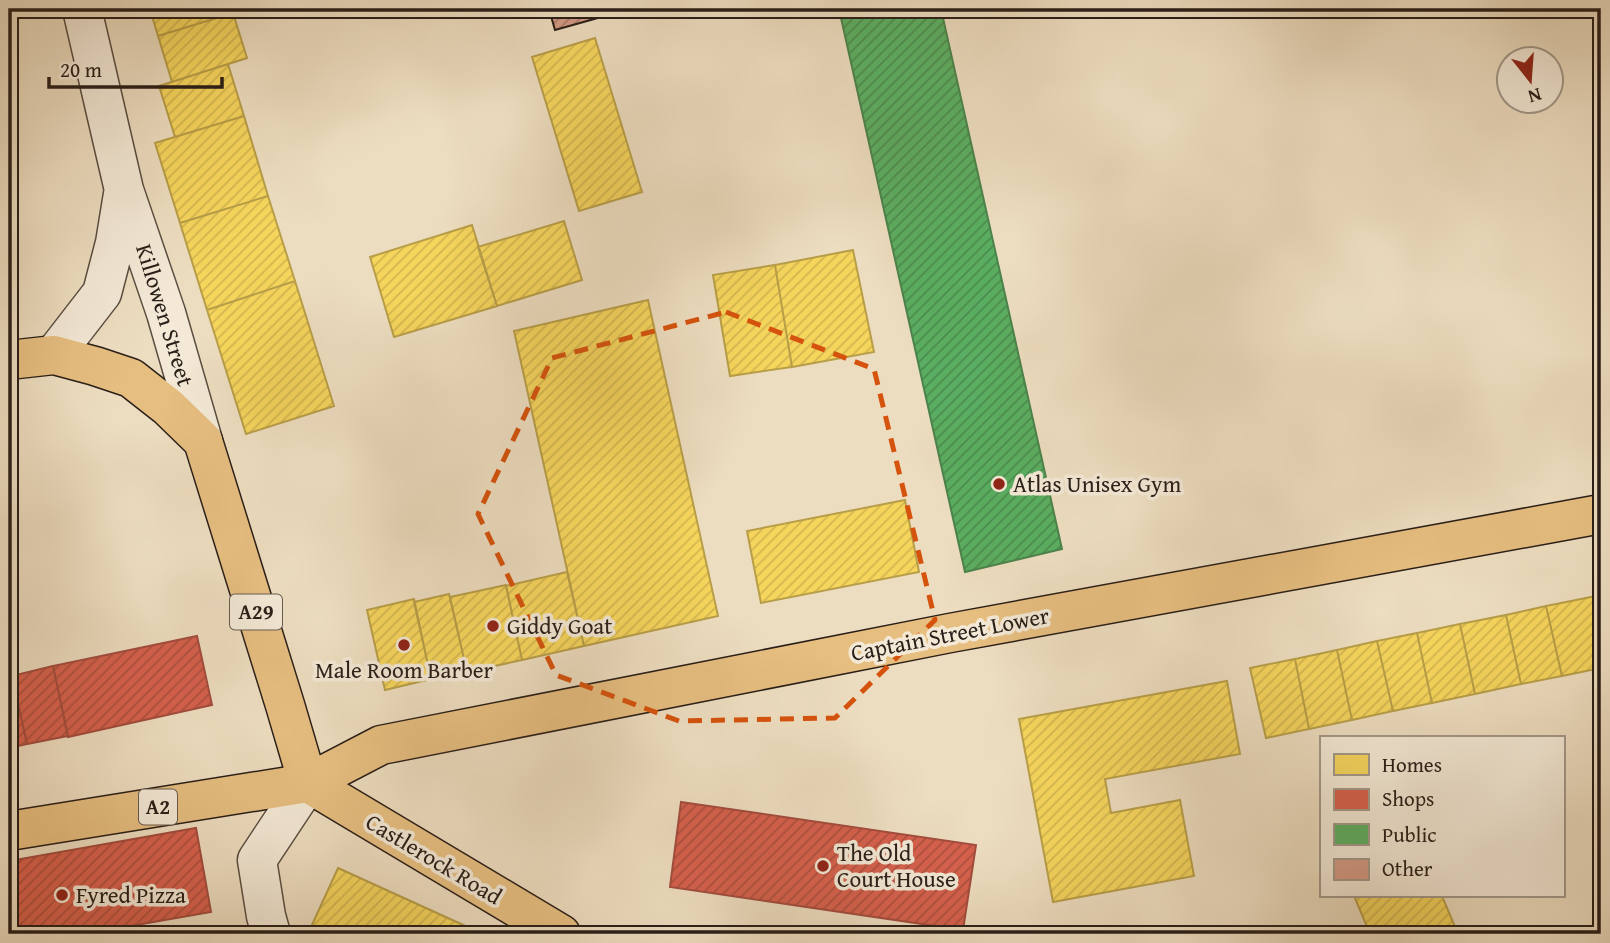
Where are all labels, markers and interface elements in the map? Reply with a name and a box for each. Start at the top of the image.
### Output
scale bar [49,46,222,90]
north arrow [1494,46,1564,116]
text: 20 m [60,54,102,85]
text: N [1525,81,1545,112]
street label: Killowen Street [128,240,203,390]
place label: Atlas Unisex Gym [1013,467,1181,500]
marker: Atlas Unisex Gym [991,476,1007,492]
road number: A29 [230,594,282,630]
street label: Captain Street Lower [848,598,1052,669]
place label: Giddy Goat [507,609,612,642]
marker: Giddy Goat [485,618,501,634]
marker: Male Room Barber [396,637,412,653]
place label: Male Room Barber [315,653,494,686]
legend [1320,736,1564,898]
text: Homes [1382,749,1442,780]
text: Shops [1382,783,1434,814]
road number: A2 [139,790,177,824]
street label: Castlerock Road [360,805,509,913]
text: Public [1382,819,1437,850]
place label: The Old Court House [837,836,956,895]
text: Other [1382,853,1433,884]
marker: The Old Court House [815,858,831,874]
place label: Fyred Pizza [76,878,186,911]
marker: Fyred Pizza [54,887,70,903]

